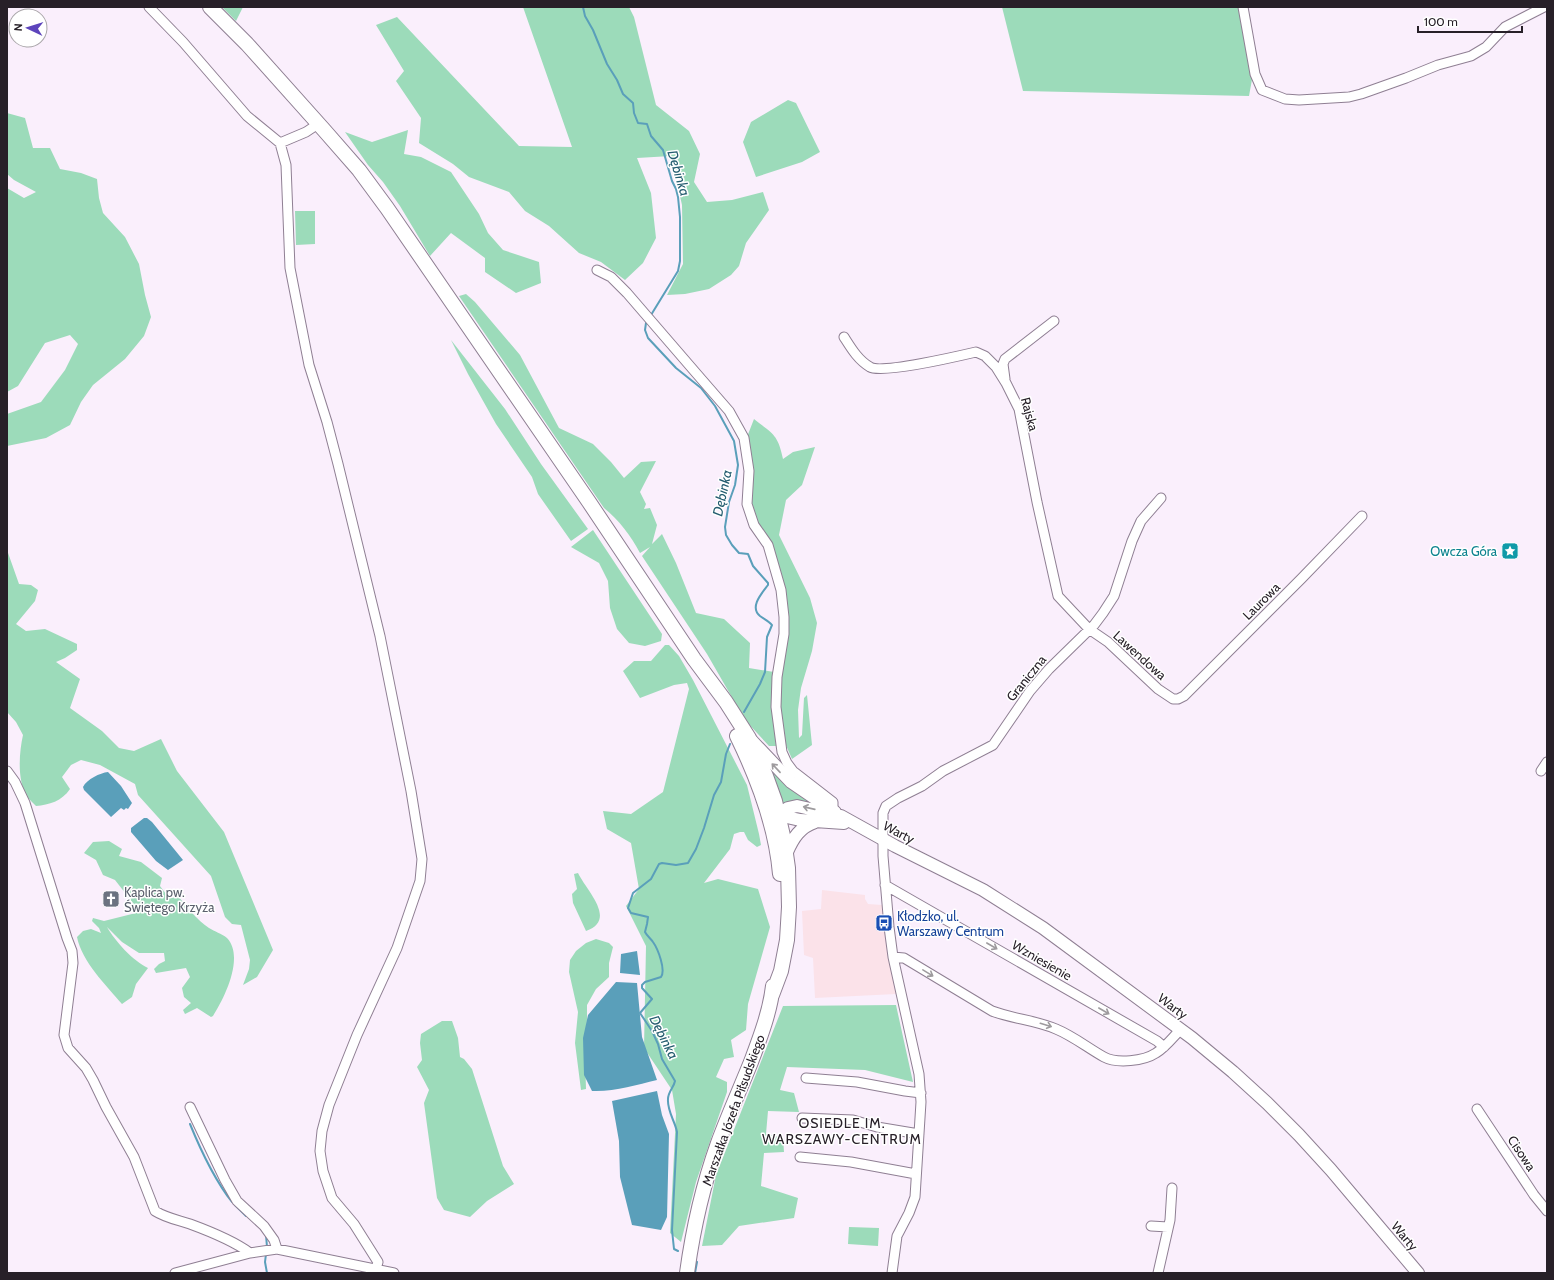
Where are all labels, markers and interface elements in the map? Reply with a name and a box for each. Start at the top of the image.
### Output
north arrow [8,8,48,48]
scale bar [1418,8,1522,34]
text: 100 m [1424,14,1458,29]
text: N [11,23,25,32]
water label: Dębinka [664,148,694,198]
street label: Rajska [1017,395,1042,434]
water label: Dębinka [708,468,736,518]
place icon: Owcza Góra [1500,541,1520,561]
place label: Owcza Góra [1430,543,1498,559]
street label: Laurowa [1239,578,1284,623]
street label: Lawendowa [1110,627,1170,683]
street label: Graniczna [1003,651,1050,704]
one-way arrow [772,763,781,773]
one-way arrow [803,804,816,812]
street label: Warty [881,817,918,847]
place label: Kaplica pw. Świętego Krzyża [124,884,215,915]
church icon: Kaplica pw. Świętego Krzyża [101,889,121,909]
place label: Kłodzko, ul. Warszawy Centrum [897,908,1004,939]
bus stop icon: Kłodzko, ul. Warszawy Centrum [874,913,894,933]
street label: Wzniesienie [1009,936,1075,984]
one-way arrow [986,943,998,951]
one-way arrow [922,969,934,977]
street label: Warty [1155,990,1191,1023]
one-way arrow [1098,1007,1110,1015]
water label: Dębinka [645,1012,683,1062]
one-way arrow [1039,1022,1052,1029]
street label: Marszałka Józefa Piłsudskiego [698,1032,768,1188]
district label: OSIEDLE IM. WARSZAWY-CENTRUM [762,1114,922,1148]
street label: Cisowa [1504,1132,1540,1174]
street label: Warty [1388,1218,1422,1254]

